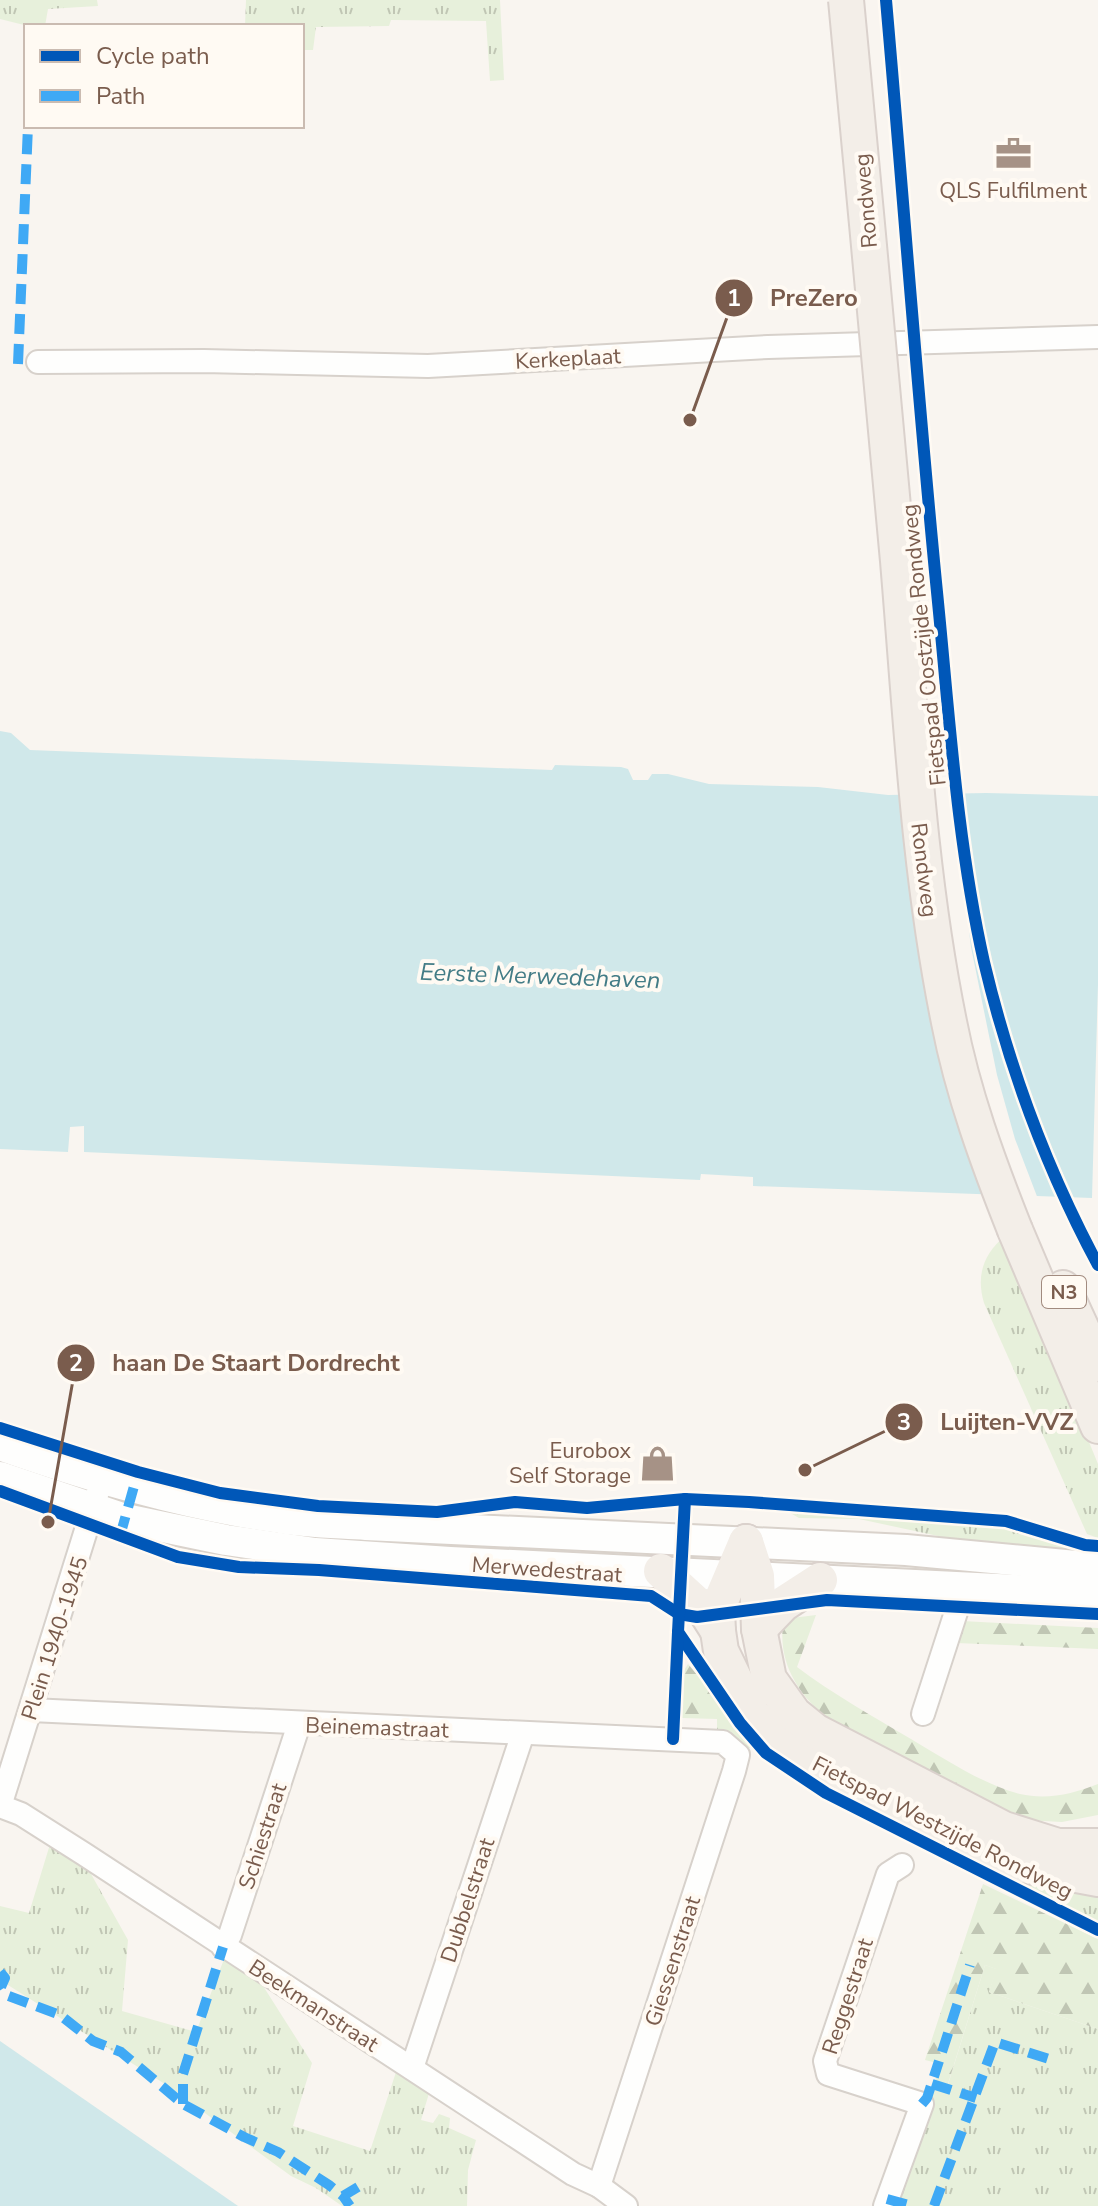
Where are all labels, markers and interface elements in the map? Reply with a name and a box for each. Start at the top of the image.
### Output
legend [24,24,304,128]
text: Cycle path [96,40,210,72]
text: Path [96,80,145,112]
office icon: QLS Fulfilment [994,135,1032,173]
street label: Rondweg [847,152,885,250]
place label: QLS Fulfilment [939,176,1087,206]
callout: PreZero [714,274,874,322]
text: 1 [727,282,741,314]
text: PreZero [770,282,858,314]
street label: Kerkeplaat [514,341,622,377]
street label: Fietspad Oostzijde Rondweg [894,503,954,787]
street label: Rondweg [903,821,945,919]
water label: Eerste Merwedehaven [419,956,661,996]
road number: N3 [1042,1276,1086,1308]
callout: haan De Staart Dordrecht [56,1339,416,1387]
text: 2 [69,1347,83,1379]
text: haan De Staart Dordrecht [112,1347,400,1379]
callout: Luijten-VVZ [884,1398,1090,1446]
text: 3 [897,1406,911,1438]
text: Luijten-VVZ [940,1406,1074,1438]
place label: Eurobox Self Storage [509,1436,631,1491]
shop icon: Eurobox Self Storage [638,1444,676,1482]
street label: Merwedestraat [471,1550,623,1590]
street label: Plein 1940-1945 [14,1553,96,1724]
street label: Beinemastraat [305,1711,449,1746]
street label: Fietspad Westzijde Rondweg [807,1749,1078,1907]
street label: Schiestraat [232,1779,294,1893]
street label: Dubbelstraat [434,1834,502,1966]
street label: Giessenstraat [638,1892,708,2030]
street label: Reggestraat [815,1934,881,2058]
street label: Beekmanstraat [243,1953,384,2059]

